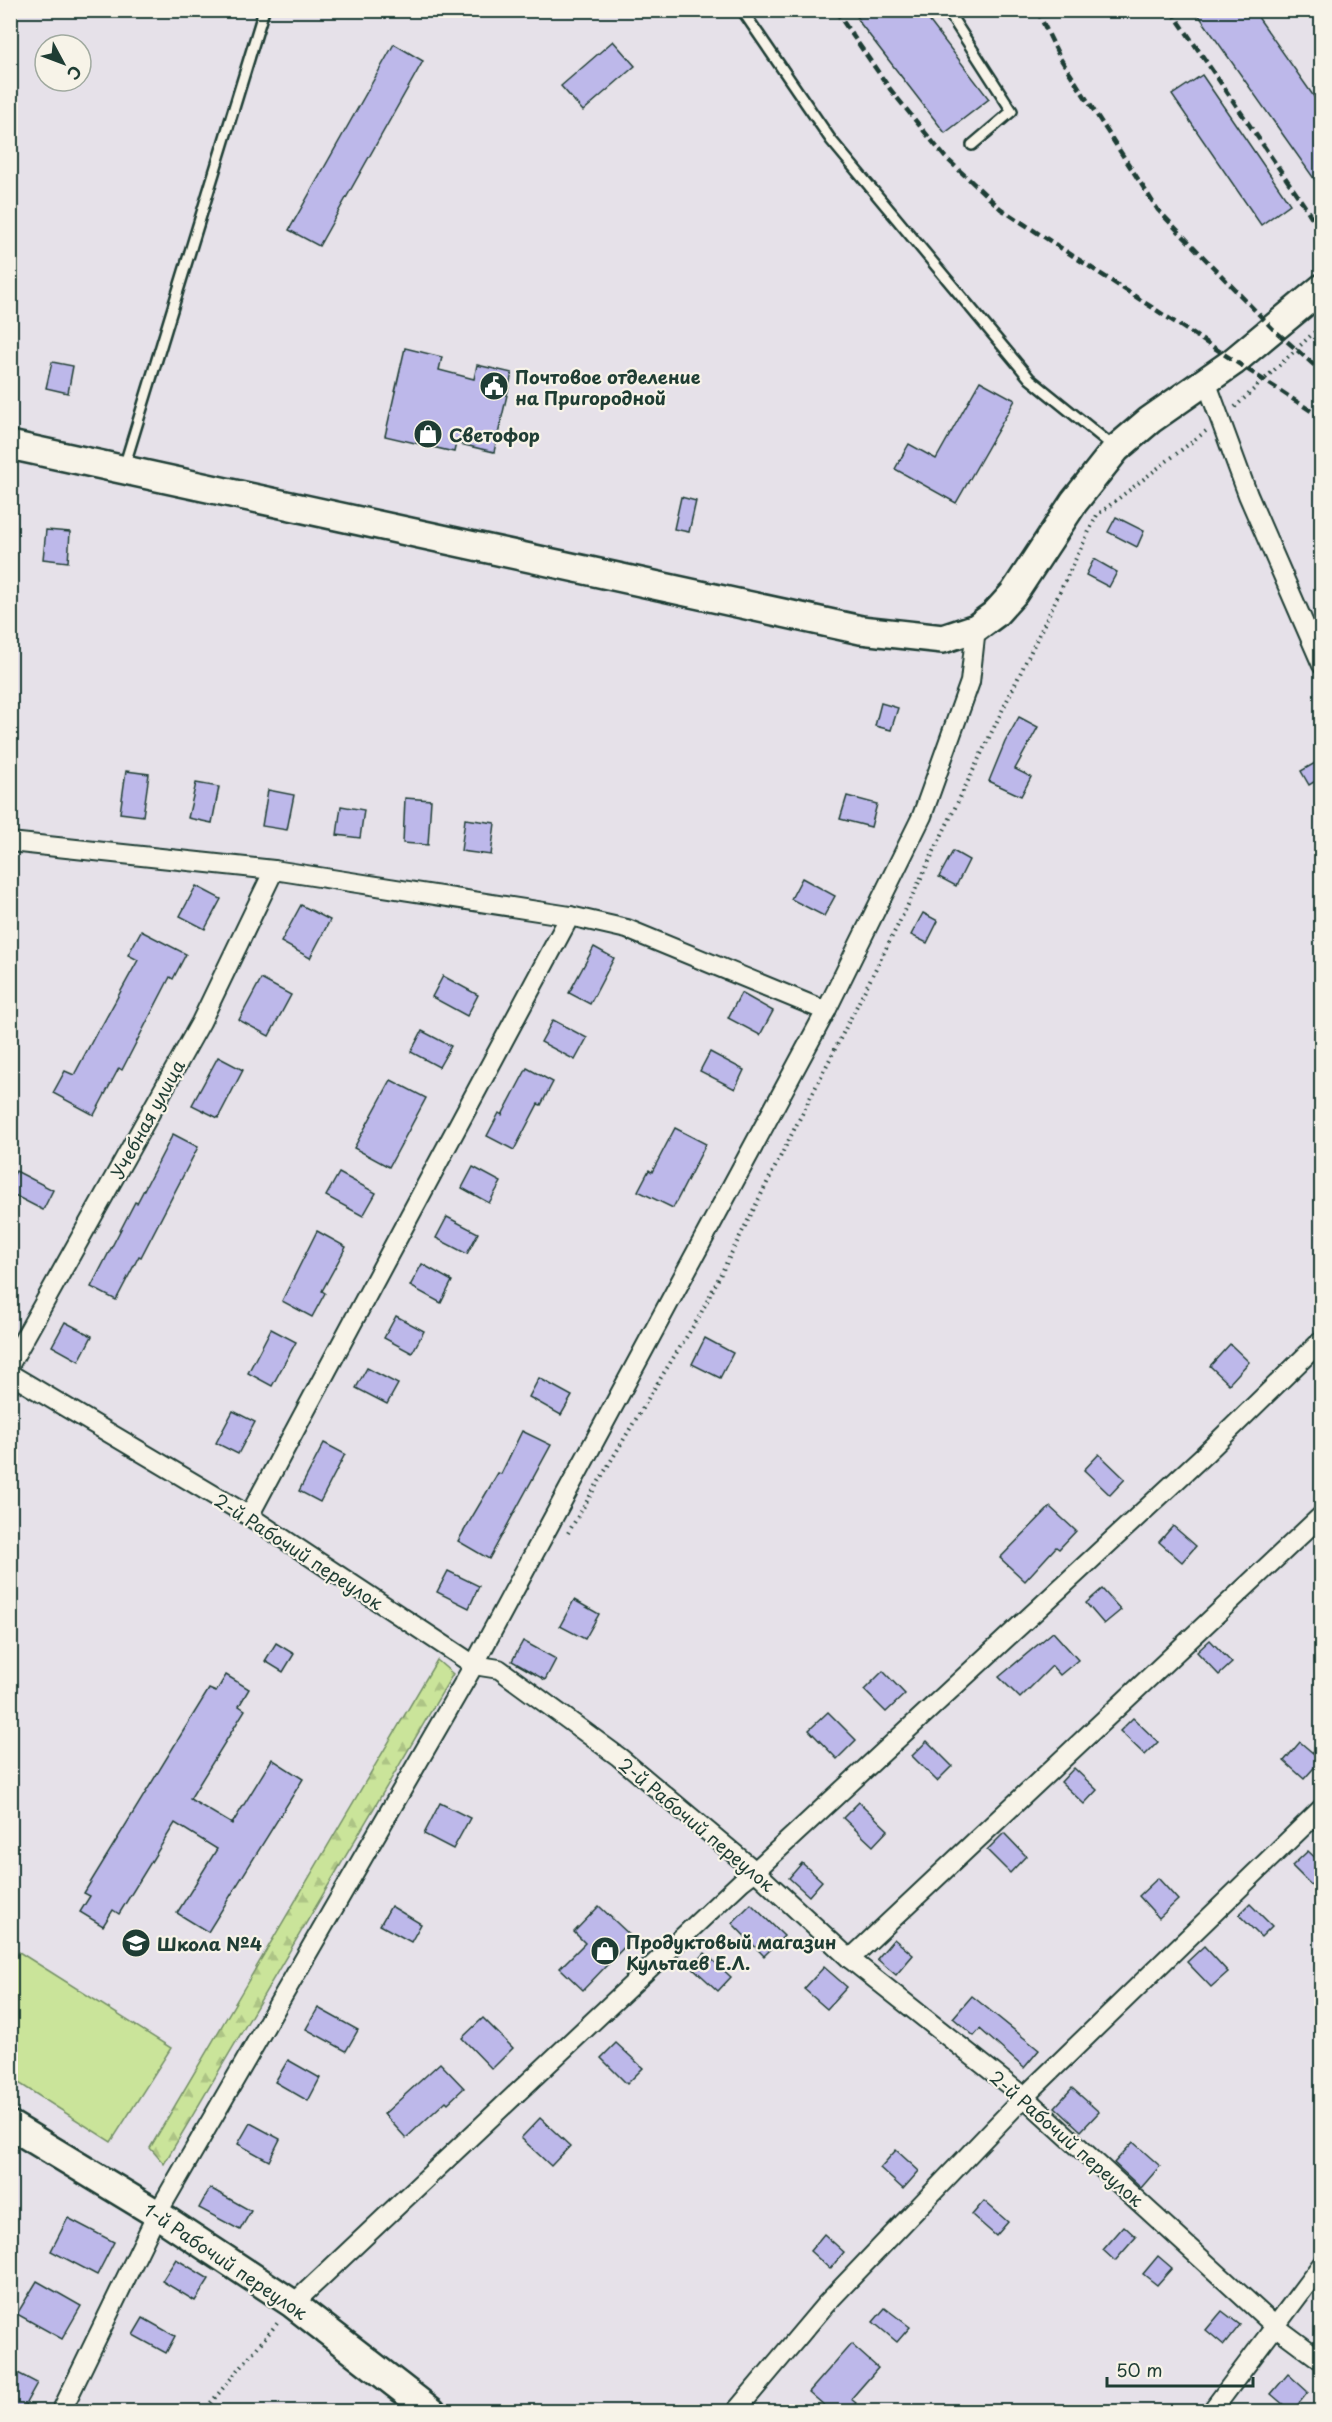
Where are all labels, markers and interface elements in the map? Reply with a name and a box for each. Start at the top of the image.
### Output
north arrow [33,33,93,93]
text: С [62,61,88,86]
place label: Почтовое отделение на Пригородной [515,363,701,411]
public building icon: Почтовое отделение на Пригородной [478,370,510,402]
shop icon: Светофор [412,418,444,450]
place label: Светофор [449,421,540,448]
street label: Учебная улица [103,1054,191,1183]
street label: 2-й Рабочий переулок [209,1486,389,1616]
street label: 2-й Рабочий переулок [613,1751,781,1898]
school or university icon: Школа №4 [120,1927,152,1959]
place label: Продуктовый магазин Культаев Е.Л. [626,1928,836,1976]
place label: Школа №4 [157,1930,262,1957]
shop icon: Продуктовый магазин Культаев Е.Л. [589,1935,621,1967]
street label: 2-й Рабочий переулок [984,2063,1150,2213]
street label: 1-й Рабочий переулок [139,2196,313,2326]
scale bar [1107,2350,1252,2388]
text: 50 m [1116,2356,1163,2383]

